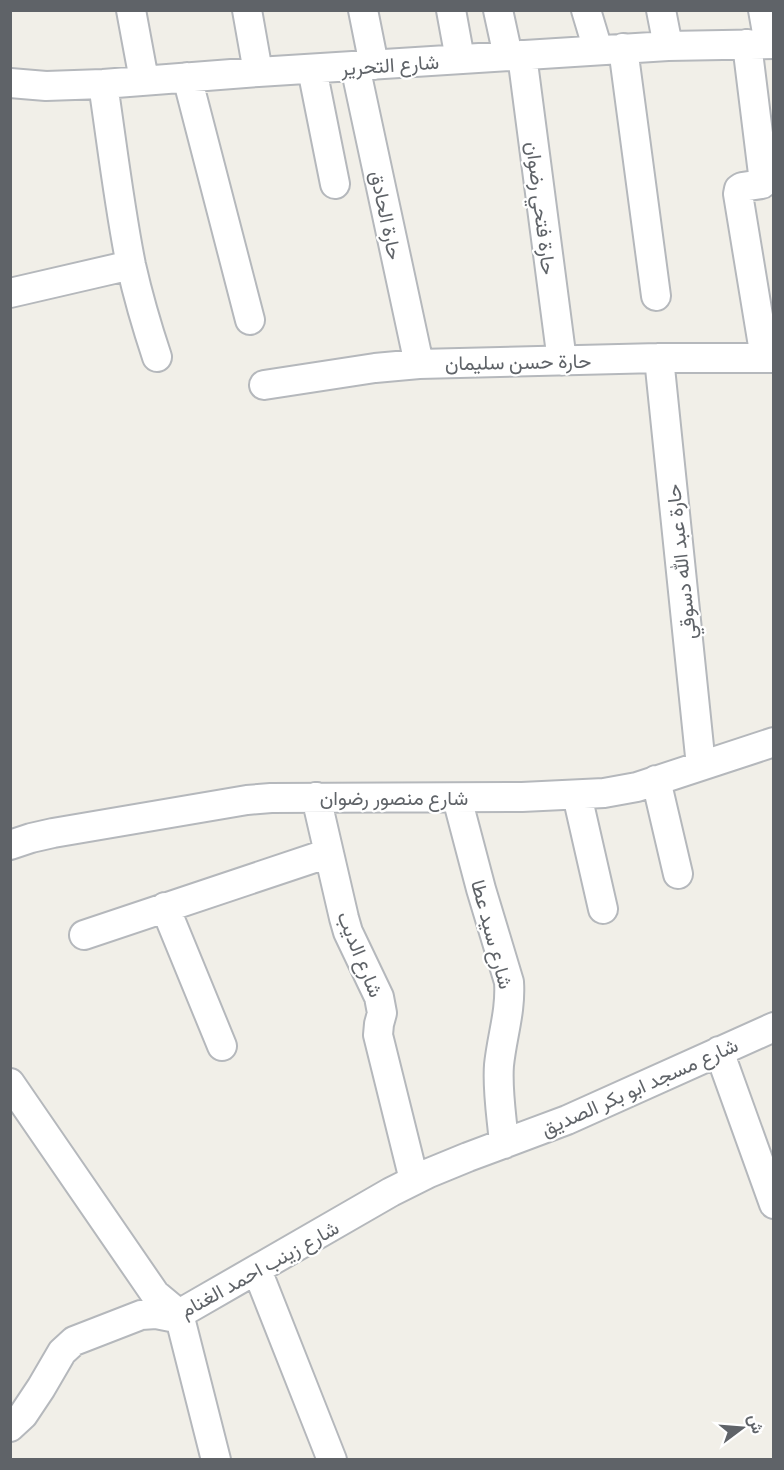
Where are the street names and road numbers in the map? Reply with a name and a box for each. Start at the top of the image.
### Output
street label: شارع التحرير [339,49,440,82]
street label: حارة فتحي رضوان [516,140,562,277]
street label: حارة الحادق [364,168,408,262]
street label: حارة حسن سليمان [445,348,591,376]
street label: حارة عبد الله دسوقي [660,482,706,641]
street label: شارع منصور رضوان [320,785,468,812]
street label: شارع سيد عطا [464,877,519,992]
street label: شارع الديب [330,908,389,1002]
street label: شارع مسجد ابو بكر الصديق [537,1032,742,1143]
street label: شارع زينب احمد الغنام [175,1214,344,1324]

